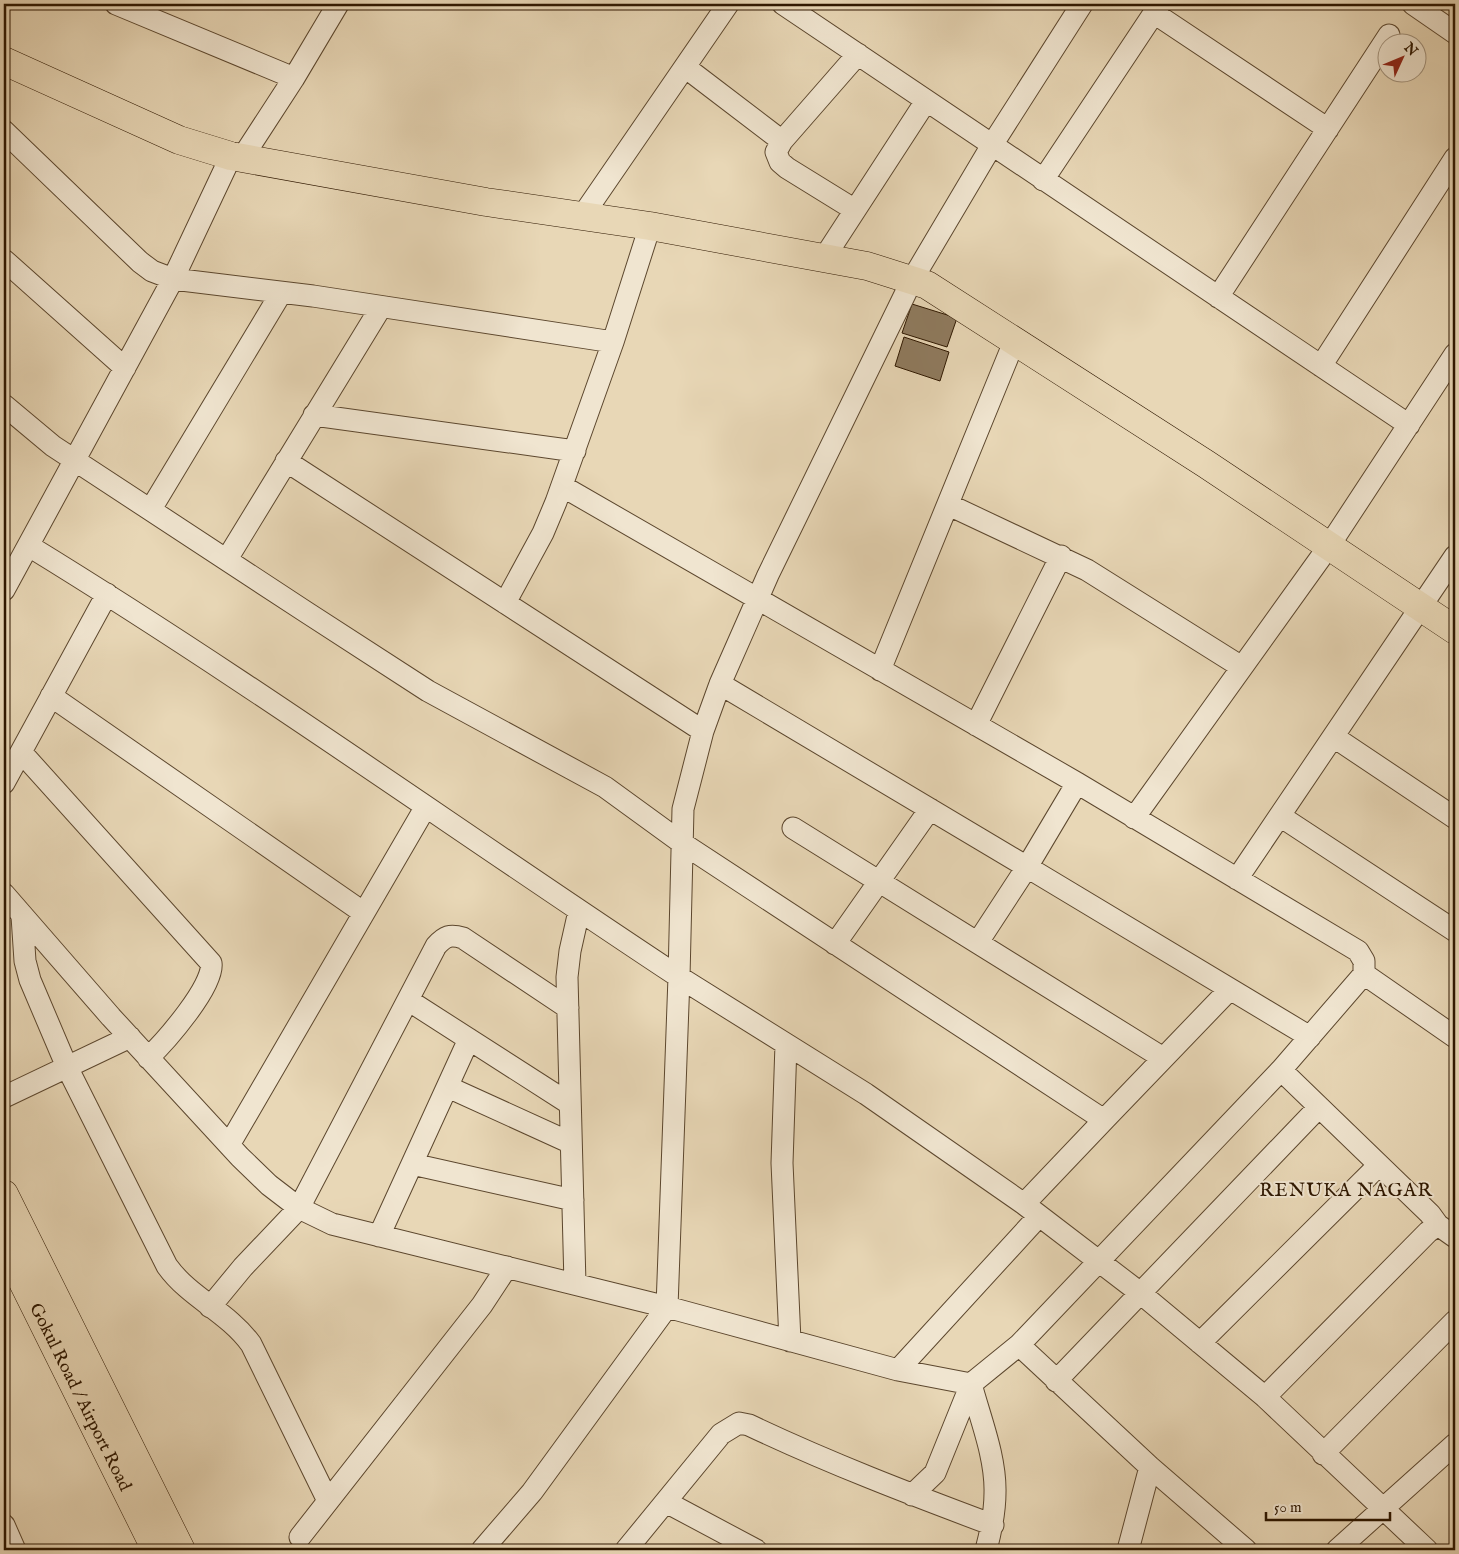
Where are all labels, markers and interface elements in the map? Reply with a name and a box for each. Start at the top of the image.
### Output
north arrow [1376,32,1426,82]
text: N [1399,38,1421,60]
district label: RENUKA NAGAR [1259,1179,1433,1203]
street label: Gokul Road / Airport Road [24,1299,137,1495]
scale bar [1266,1489,1390,1521]
text: 50 m [1274,1498,1302,1517]

